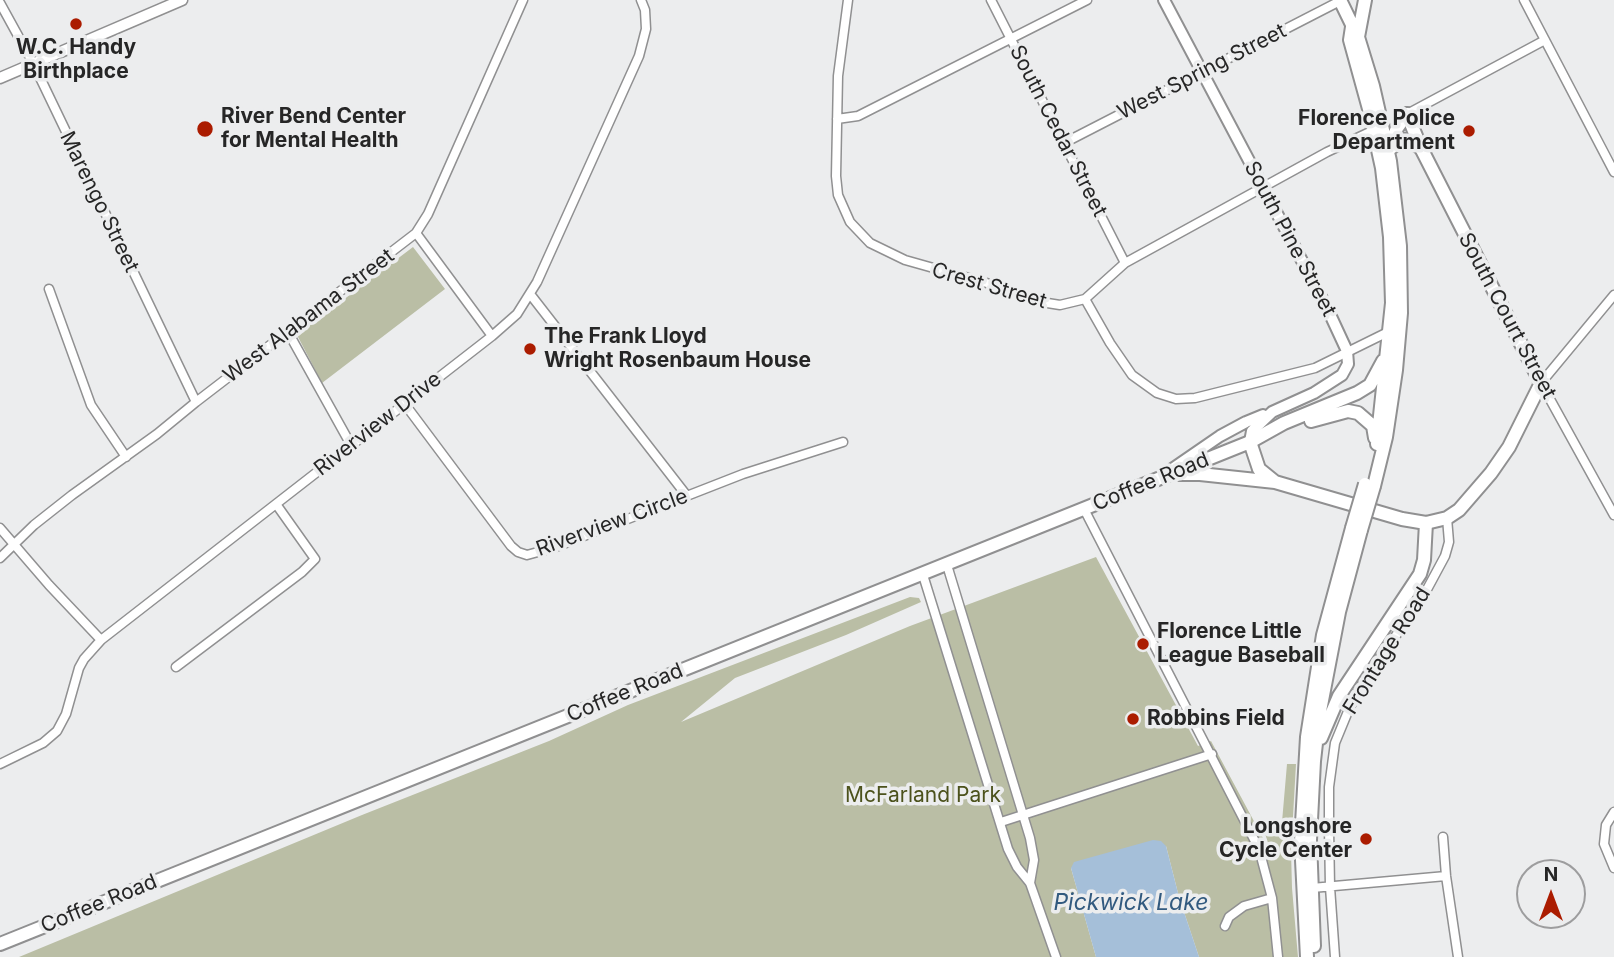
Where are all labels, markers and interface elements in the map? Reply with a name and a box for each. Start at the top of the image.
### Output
marker: W.C. Handy Birthplace [68,16,84,32]
street label: West Spring Street [1113,19,1291,125]
place label: W.C. Handy Birthplace [16,35,136,85]
street label: South Cedar Street [1004,41,1112,221]
place label: River Bend Center for Mental Health [221,104,406,154]
place label: Florence Police Department [1298,106,1455,156]
marker: River Bend Center for Mental Health [195,119,215,139]
marker: Florence Police Department [1461,123,1477,139]
street label: Marengo Street [54,127,144,277]
street label: South Pine Street [1239,157,1341,321]
street label: South Court Street [1453,229,1561,403]
street label: West Alabama Street [219,244,399,388]
street label: Crest Street [929,258,1049,314]
place label: The Frank Lloyd Wright Rosenbaum House [544,324,811,374]
marker: The Frank Lloyd Wright Rosenbaum House [522,341,538,357]
street label: Riverview Drive [309,367,447,481]
street label: Coffee Road [1089,447,1213,517]
street label: Riverview Circle [533,484,691,562]
street label: Frontage Road [1338,583,1436,719]
place label: Florence Little League Baseball [1157,619,1325,669]
marker: Florence Little League Baseball [1135,636,1151,652]
street label: Coffee Road [563,658,687,728]
place label: Robbins Field [1147,706,1285,732]
marker: Robbins Field [1125,711,1141,727]
park label: McFarland Park [845,783,1001,809]
place label: Longshore Cycle Center [1219,814,1352,864]
marker: Longshore Cycle Center [1358,831,1374,847]
north arrow [1516,859,1586,929]
text: N [1544,863,1558,886]
street label: Coffee Road [37,869,161,939]
water label: Pickwick Lake [1053,889,1209,917]

